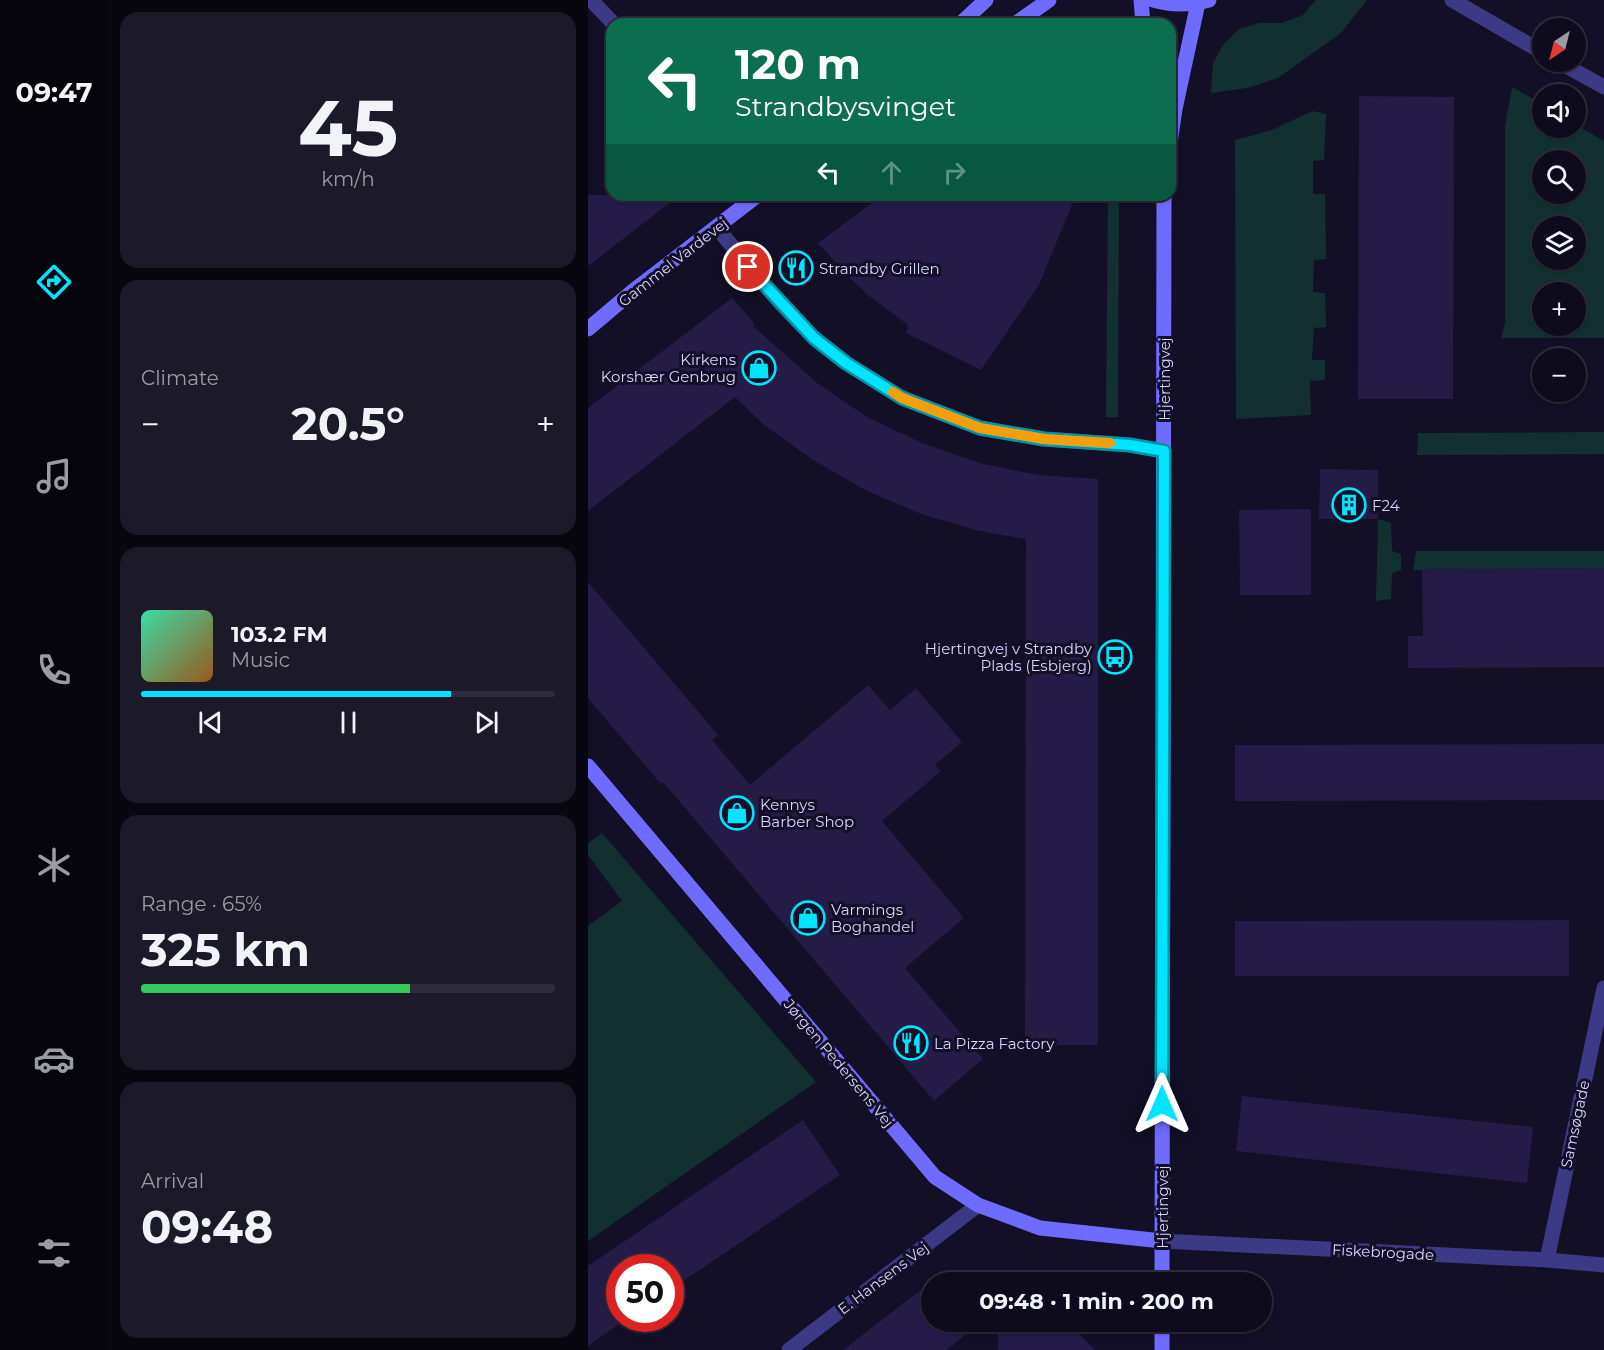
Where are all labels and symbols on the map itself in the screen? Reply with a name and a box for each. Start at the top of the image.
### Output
north arrow [1532,18,1586,72]
street label: Gammel Vardevej [614,213,732,311]
pin [722,241,773,292]
restaurant icon: Strandby Grillen [778,250,814,286]
place label: Strandby Grillen [819,259,940,278]
street label: Hjertingvej [1155,337,1174,421]
place label: Kirkens Korshær Genbrug [601,350,736,386]
shop icon: Kirkens Korshær Genbrug [741,350,777,386]
building icon: F24 [1331,487,1367,523]
place label: F24 [1372,496,1400,515]
place label: Hjertingvej v Strandby Plads (Esbjerg) [925,639,1093,675]
bus stop icon: Hjertingvej v Strandby Plads (Esbjerg) [1097,639,1133,675]
shop icon: Kennys Barber Shop [719,795,755,831]
place label: Kennys Barber Shop [760,795,854,831]
shop icon: Varmings Boghandel [790,900,826,936]
place label: Varmings Boghandel [831,900,914,936]
street label: Jørgen Pedersens Vej [779,994,898,1131]
restaurant icon: La Pizza Factory [893,1025,929,1061]
place label: La Pizza Factory [934,1034,1055,1053]
position arrow [1130,1072,1194,1136]
street label: Samsøgade [1556,1078,1594,1170]
street label: Hjertingvej [1153,1165,1172,1249]
street label: E. Hansens Vej [834,1238,932,1318]
street label: Fiskebrogade [1331,1240,1435,1264]
speed limit sign: 50 [606,1254,684,1332]

